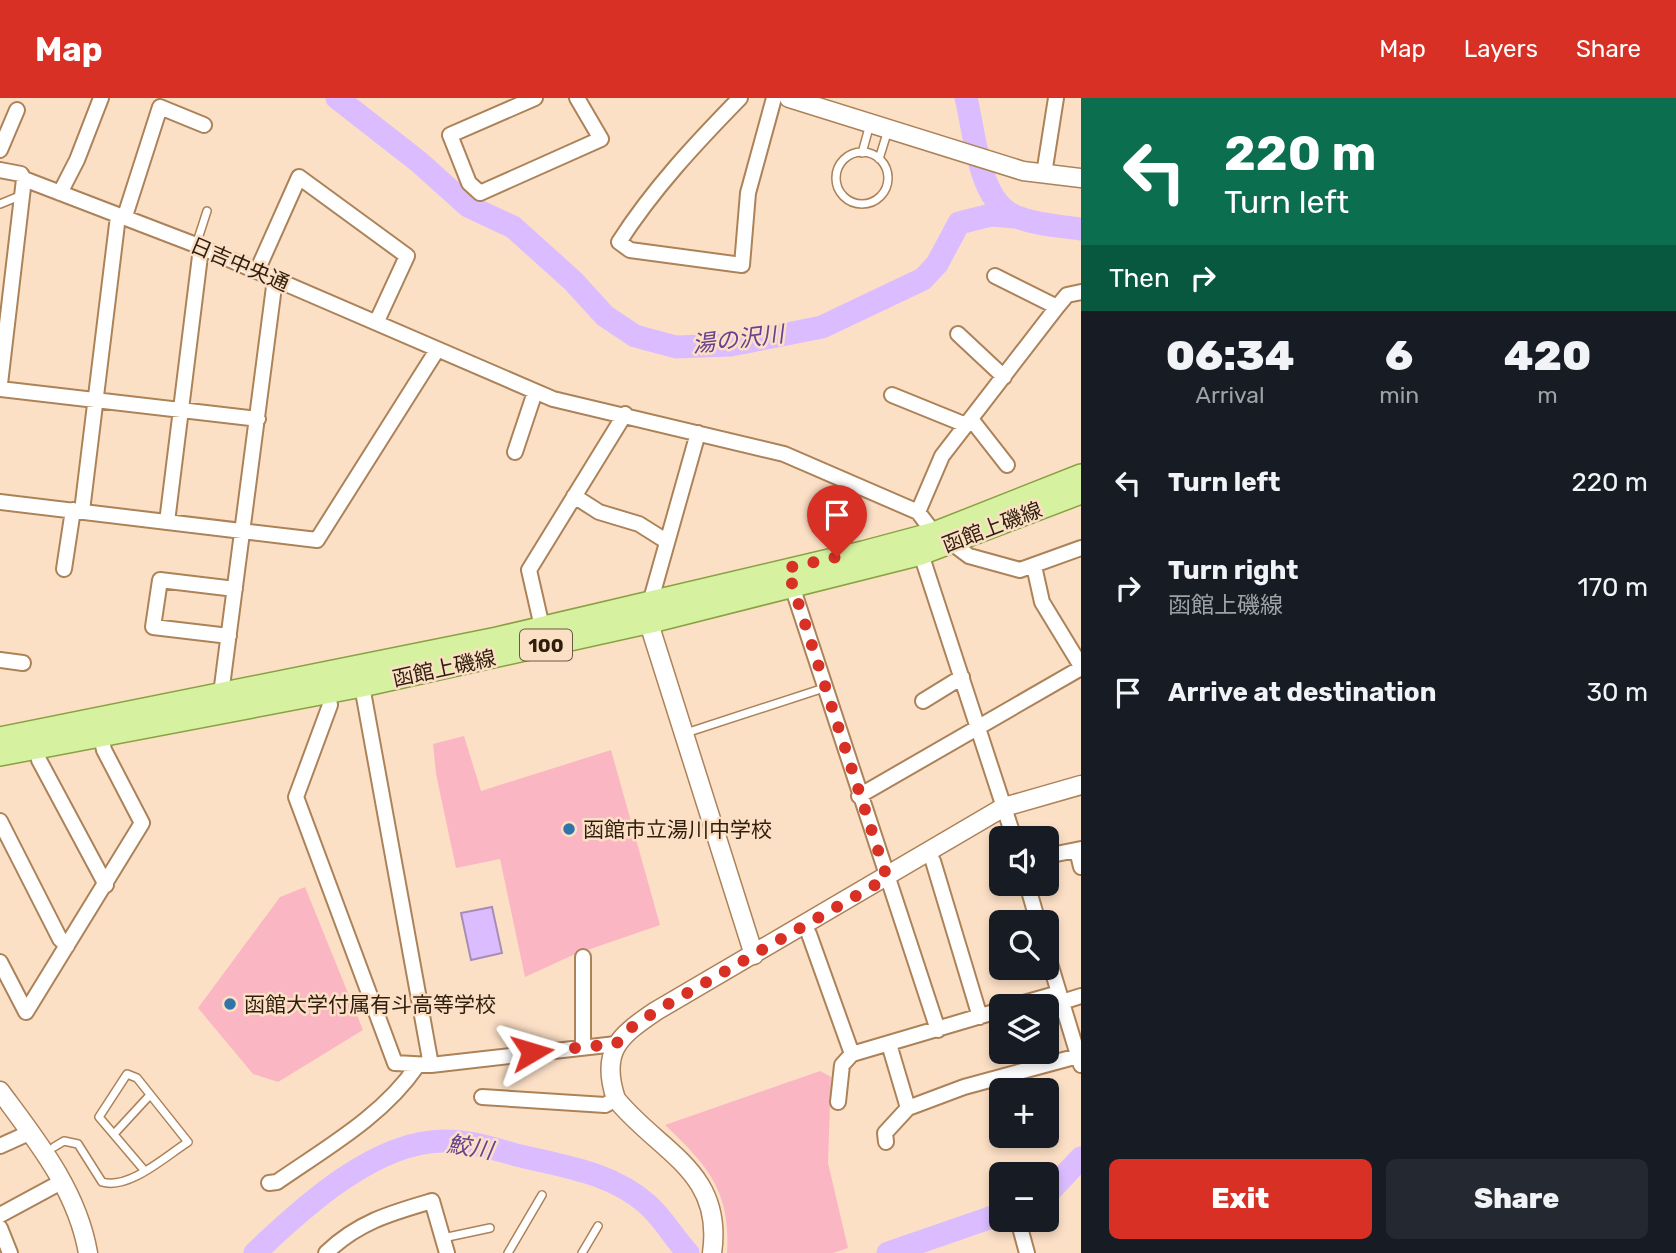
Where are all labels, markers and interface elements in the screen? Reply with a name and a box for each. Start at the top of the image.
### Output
text: Map [35,30,103,69]
text: Map [1379,35,1426,63]
text: Layers [1464,35,1538,63]
text: Share [1576,35,1641,63]
text: 220 m [1224,124,1376,182]
icon: left [1109,126,1200,217]
text: Turn left [1224,183,1349,221]
street label: 日吉中央通 [187,232,293,296]
icon: right [1184,259,1222,297]
text: Then [1109,263,1170,294]
water label: 湯の沢川 [691,319,788,359]
text: 06:34 [1166,331,1295,381]
text: 6 [1385,331,1413,381]
text: 420 [1504,331,1591,381]
text: Arrival [1196,381,1265,409]
text: min [1379,381,1419,409]
text: m [1537,381,1558,409]
icon: left [1109,464,1147,502]
text: Turn left [1168,467,1280,498]
text: 220 m [1571,467,1648,498]
pin [807,485,867,557]
icon: arrive [818,496,856,534]
street label: 函館上磯線 [939,497,1045,557]
text: Turn right [1168,555,1298,586]
icon: right [1109,569,1147,607]
text: 170 m [1578,572,1648,603]
text: 函館上磯線 [1168,591,1283,619]
road number: 100 [520,630,572,660]
street label: 函館上磯線 [390,645,498,691]
icon: arrive [1109,674,1147,712]
text: Arrive at destination [1168,677,1436,708]
text: 30 m [1586,677,1648,708]
place label: 函館市立湯川中学校 [583,817,772,842]
marker: 函館市立湯川中学校 [561,821,577,837]
map controls [989,826,1059,1232]
button: sound [989,826,1059,896]
button: search [989,910,1059,980]
place label: 函館大学付属有斗高等学校 [244,992,496,1017]
button: layers [989,994,1059,1064]
marker: 函館大学付属有斗高等学校 [222,996,238,1012]
position arrow [495,1015,569,1089]
button: + [989,1078,1059,1148]
water label: 鮫川 [445,1130,498,1165]
button: Exit [1109,1159,1372,1239]
button: Share [1386,1159,1648,1239]
button: − [989,1162,1059,1232]

